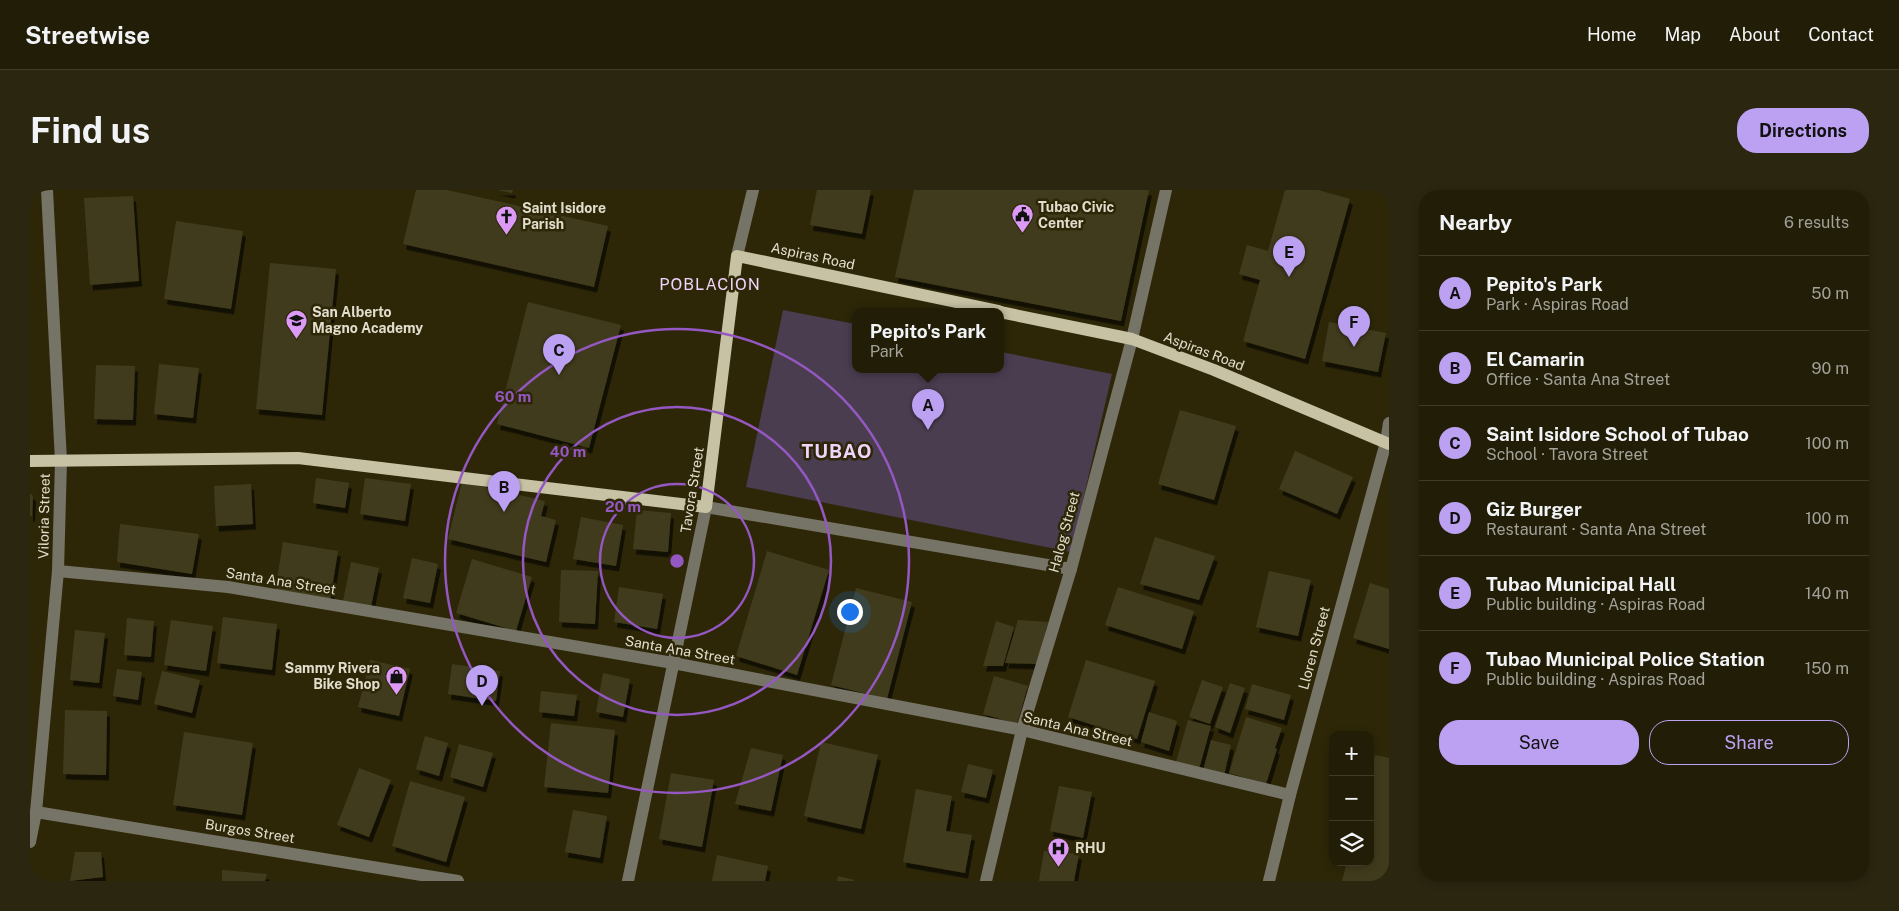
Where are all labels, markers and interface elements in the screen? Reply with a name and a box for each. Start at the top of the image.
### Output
text: Streetwise [25,21,150,49]
text: Home [1587,24,1637,45]
text: Map [1665,24,1701,45]
text: About [1729,24,1780,45]
text: Contact [1808,24,1874,45]
button: Directions [1737,108,1869,153]
text: Find us [30,110,150,151]
place label: Tubao Civic Center [1038,199,1115,231]
place label: Saint Isidore Parish [522,200,606,232]
public building icon: Tubao Civic Center [1010,203,1034,234]
church icon: Saint Isidore Parish [494,204,518,235]
text: Nearby [1439,210,1512,235]
text: 6 results [1784,213,1849,232]
pin: E [1273,236,1305,277]
street label: Aspiras Road [770,239,856,273]
text: Pepito's Park [1486,273,1603,295]
district label: POBLACION [659,275,761,294]
text: A [1449,284,1461,303]
text: 50 m [1811,284,1849,303]
text: Park · Aspiras Road [1486,295,1629,314]
place label: San Alberto Magno Academy [312,304,423,336]
pin: F [1338,306,1370,347]
school or university icon: San Alberto Magno Academy [284,308,308,339]
popup [852,308,1004,373]
text: Pepito's Park [870,320,986,342]
street label: Aspiras Road [1161,328,1247,374]
pin: C [543,334,575,375]
text: Park [870,342,904,361]
text: El Camarin [1486,348,1585,370]
text: B [1450,359,1460,378]
text: 90 m [1812,359,1849,378]
text: Office · Santa Ana Street [1486,370,1670,389]
text: 60 m [495,388,531,405]
pin: A [912,389,944,430]
text: Saint Isidore School of Tubao [1486,423,1749,445]
text: C [1449,434,1461,453]
text: 100 m [1805,434,1849,453]
district label: TUBAO [802,440,872,462]
text: 40 m [550,443,586,460]
text: School · Tavora Street [1486,445,1648,464]
street label: Tavora Street [677,446,707,534]
pin: B [488,471,520,512]
street label: Viloria Street [35,473,53,559]
street label: Halog Street [1046,490,1082,574]
text: 20 m [605,498,641,515]
text: Giz Burger [1486,498,1582,520]
text: D [1449,509,1461,528]
text: 100 m [1805,509,1849,528]
text: Restaurant · Santa Ana Street [1486,520,1707,539]
centre of rings [668,552,686,570]
street label: Santa Ana Street [225,564,337,598]
text: Tubao Municipal Hall [1486,573,1676,595]
text: E [1450,584,1460,603]
text: 140 m [1805,584,1849,603]
text: Public building · Aspiras Road [1486,595,1705,614]
your location [837,599,863,625]
street label: Lloren Street [1295,605,1333,691]
street label: Santa Ana Street [624,632,736,668]
text: Tubao Municipal Police Station [1486,648,1765,670]
text: F [1450,659,1460,678]
text: 150 m [1805,659,1849,678]
place label: Sammy Rivera Bike Shop [285,660,380,692]
shop icon: Sammy Rivera Bike Shop [384,664,408,695]
pin: D [466,665,498,706]
text: Public building · Aspiras Road [1486,670,1705,689]
street label: Santa Ana Street [1022,709,1134,749]
button: Save [1439,720,1639,765]
button: Share [1649,720,1849,765]
map controls [1329,731,1374,866]
button: + [1329,731,1374,776]
button: − [1329,776,1374,821]
street label: Burgos Street [204,816,296,846]
button: layers [1329,821,1374,866]
hospital icon: RHU [1047,836,1071,867]
place label: RHU [1075,840,1106,856]

